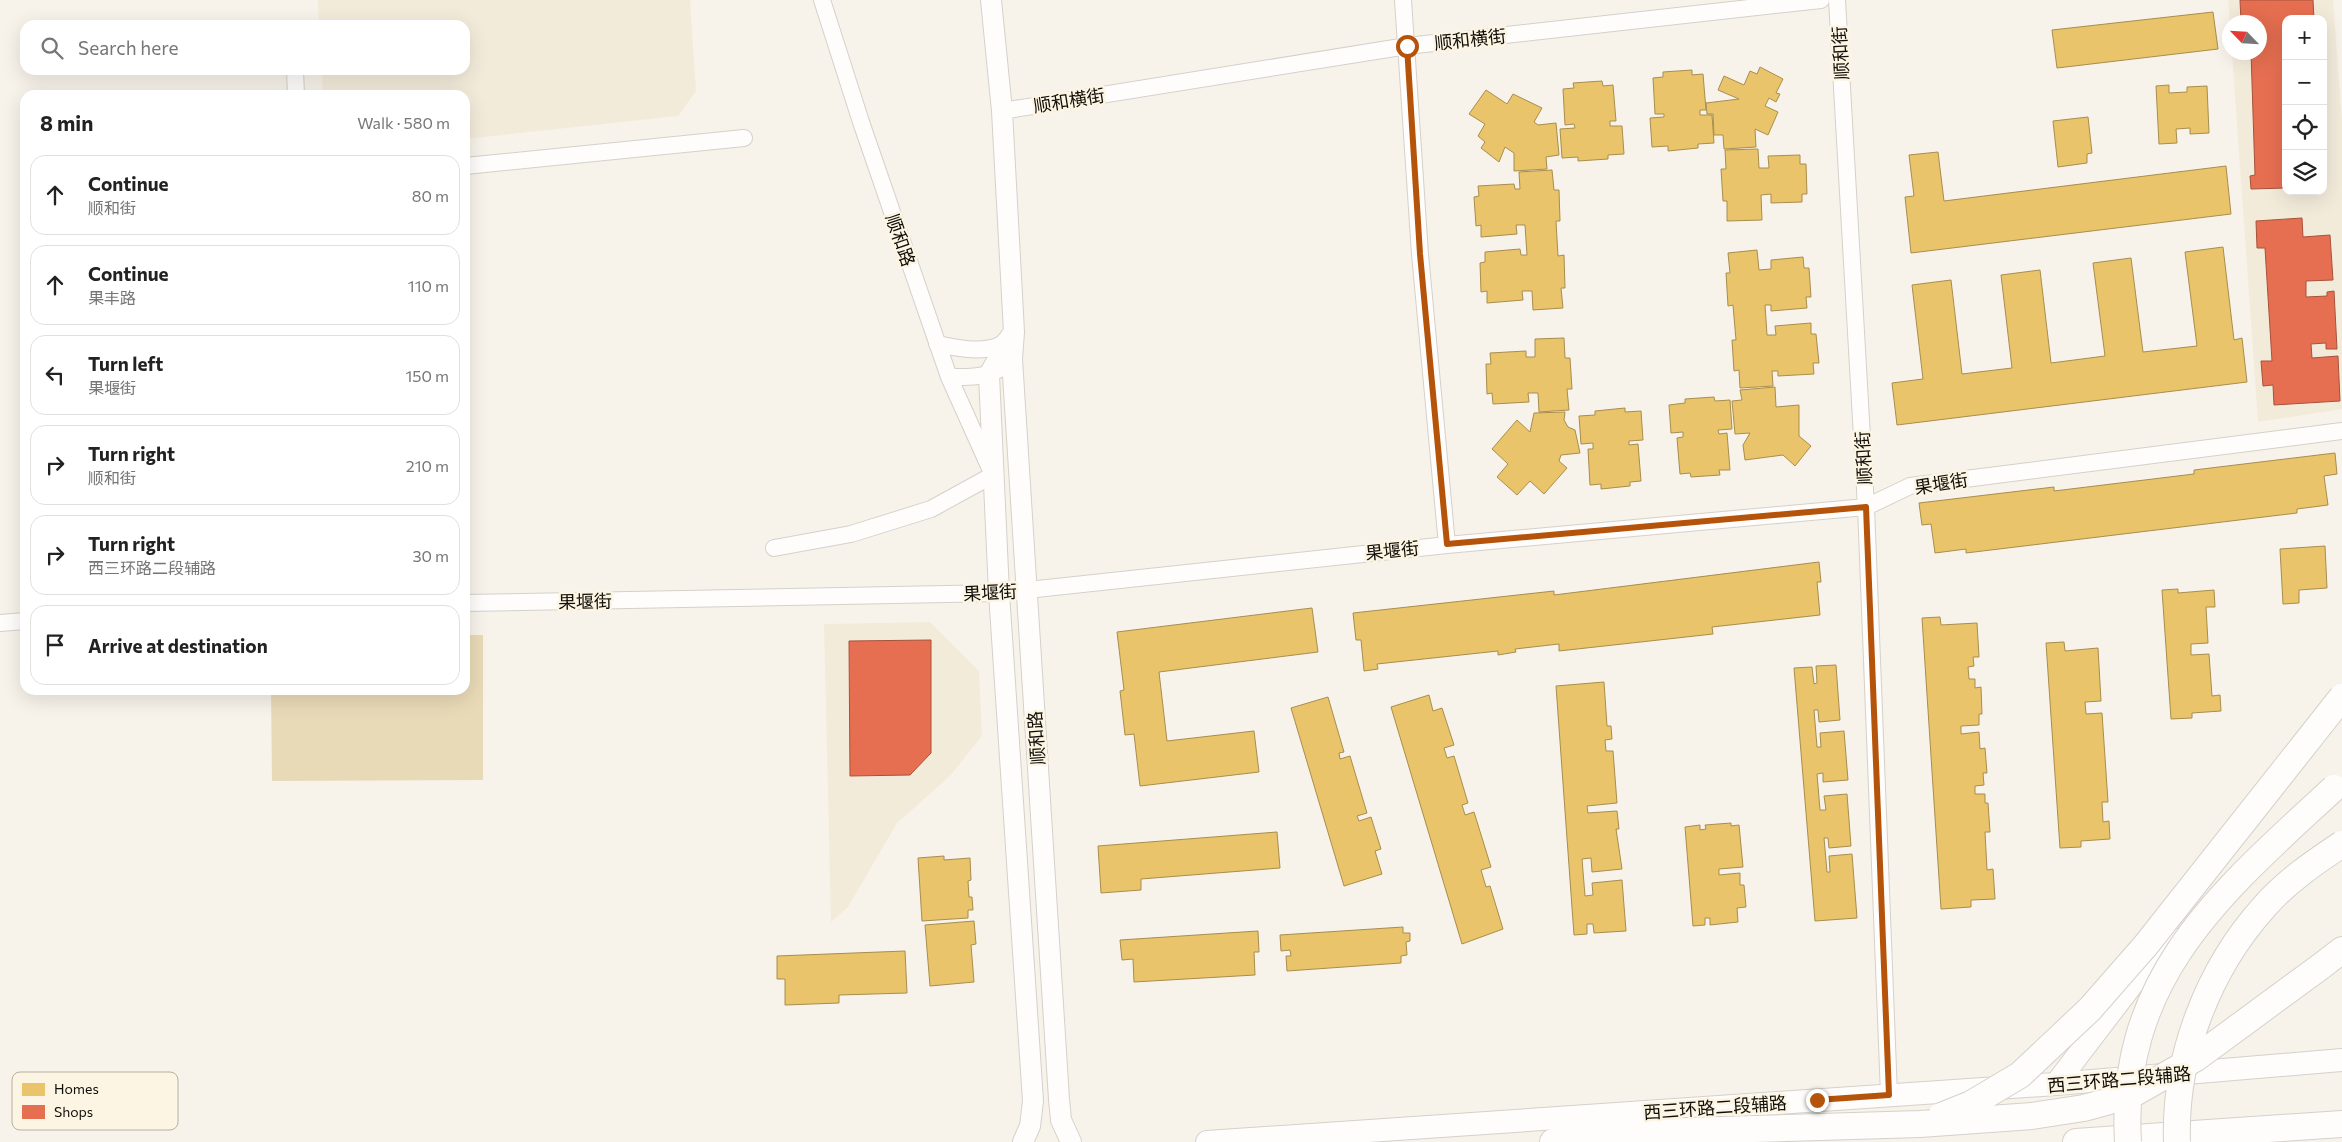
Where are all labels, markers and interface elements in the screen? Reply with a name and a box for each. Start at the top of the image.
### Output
north arrow [2222,15,2267,60]
map controls [2282,15,2327,195]
button: + [2282,15,2327,60]
search box [20,20,470,75]
street label: 顺和横街 [1433,24,1507,54]
street label: 顺和街 [1828,25,1852,81]
icon: search [38,34,66,62]
route start [1396,35,1419,58]
text: Search here [78,36,178,59]
button: − [2282,60,2327,105]
street label: 顺和横街 [1032,84,1106,116]
button: locate [2282,105,2327,150]
text: 8 min [40,110,93,135]
text: Walk · 580 m [357,113,450,132]
button: layers [2282,150,2327,195]
text: Continue [88,172,168,195]
icon: ahead [41,181,69,209]
text: 80 m [412,186,449,205]
text: 顺和街 [88,198,136,217]
street label: 顺和路 [882,211,920,269]
text: Continue [88,262,168,285]
icon: ahead [41,271,69,299]
text: 110 m [408,276,449,295]
text: 果丰路 [88,288,136,307]
text: Turn left [88,352,163,375]
icon: left [41,361,69,389]
text: 150 m [406,366,449,385]
text: 果堰街 [88,378,136,397]
street label: 顺和街 [1851,430,1875,486]
text: Turn right [88,442,175,465]
icon: right [41,451,69,479]
text: 210 m [406,456,449,475]
text: 顺和街 [88,468,136,487]
street label: 果堰街 [1913,468,1969,498]
text: Turn right [88,532,175,555]
street label: 果堰街 [1364,536,1420,564]
icon: right [41,541,69,569]
text: 30 m [412,546,449,565]
text: 西三环路二段辅路 [88,558,216,577]
street label: 果堰街 [962,580,1018,604]
street label: 果堰街 [558,590,612,612]
icon: arrive [41,631,69,659]
text: Arrive at destination [88,634,268,657]
street label: 顺和路 [1023,710,1049,766]
street label: 西三环路二段辅路 [2046,1062,2192,1096]
legend [12,1072,178,1130]
text: Homes [54,1080,99,1097]
route end [1806,1089,1829,1112]
street label: 西三环路二段辅路 [1642,1091,1788,1123]
text: Shops [54,1103,93,1120]

